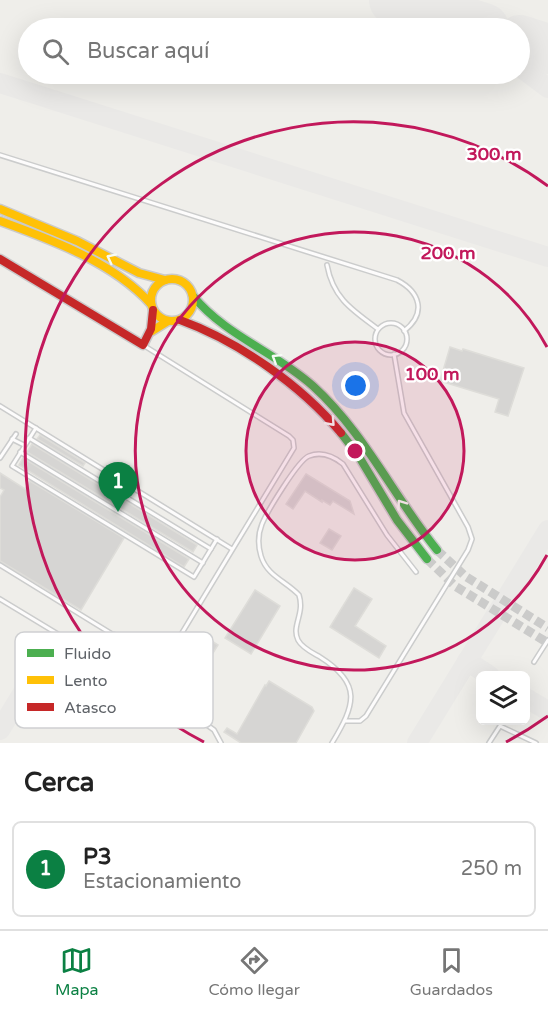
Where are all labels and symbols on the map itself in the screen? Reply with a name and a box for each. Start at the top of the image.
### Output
text: 300 m [466,143,522,165]
text: 200 m [420,242,476,264]
one-way arrow [107,254,118,266]
one-way arrow [271,354,282,365]
text: 100 m [404,363,460,385]
your location [341,371,370,400]
one-way arrow [324,415,335,425]
centre of rings [345,441,365,461]
pin: 1 [98,462,138,512]
one-way arrow [397,500,408,511]
legend [15,632,213,728]
text: Fluido [64,644,111,664]
text: Lento [64,671,108,691]
text: Atasco [64,698,117,718]

